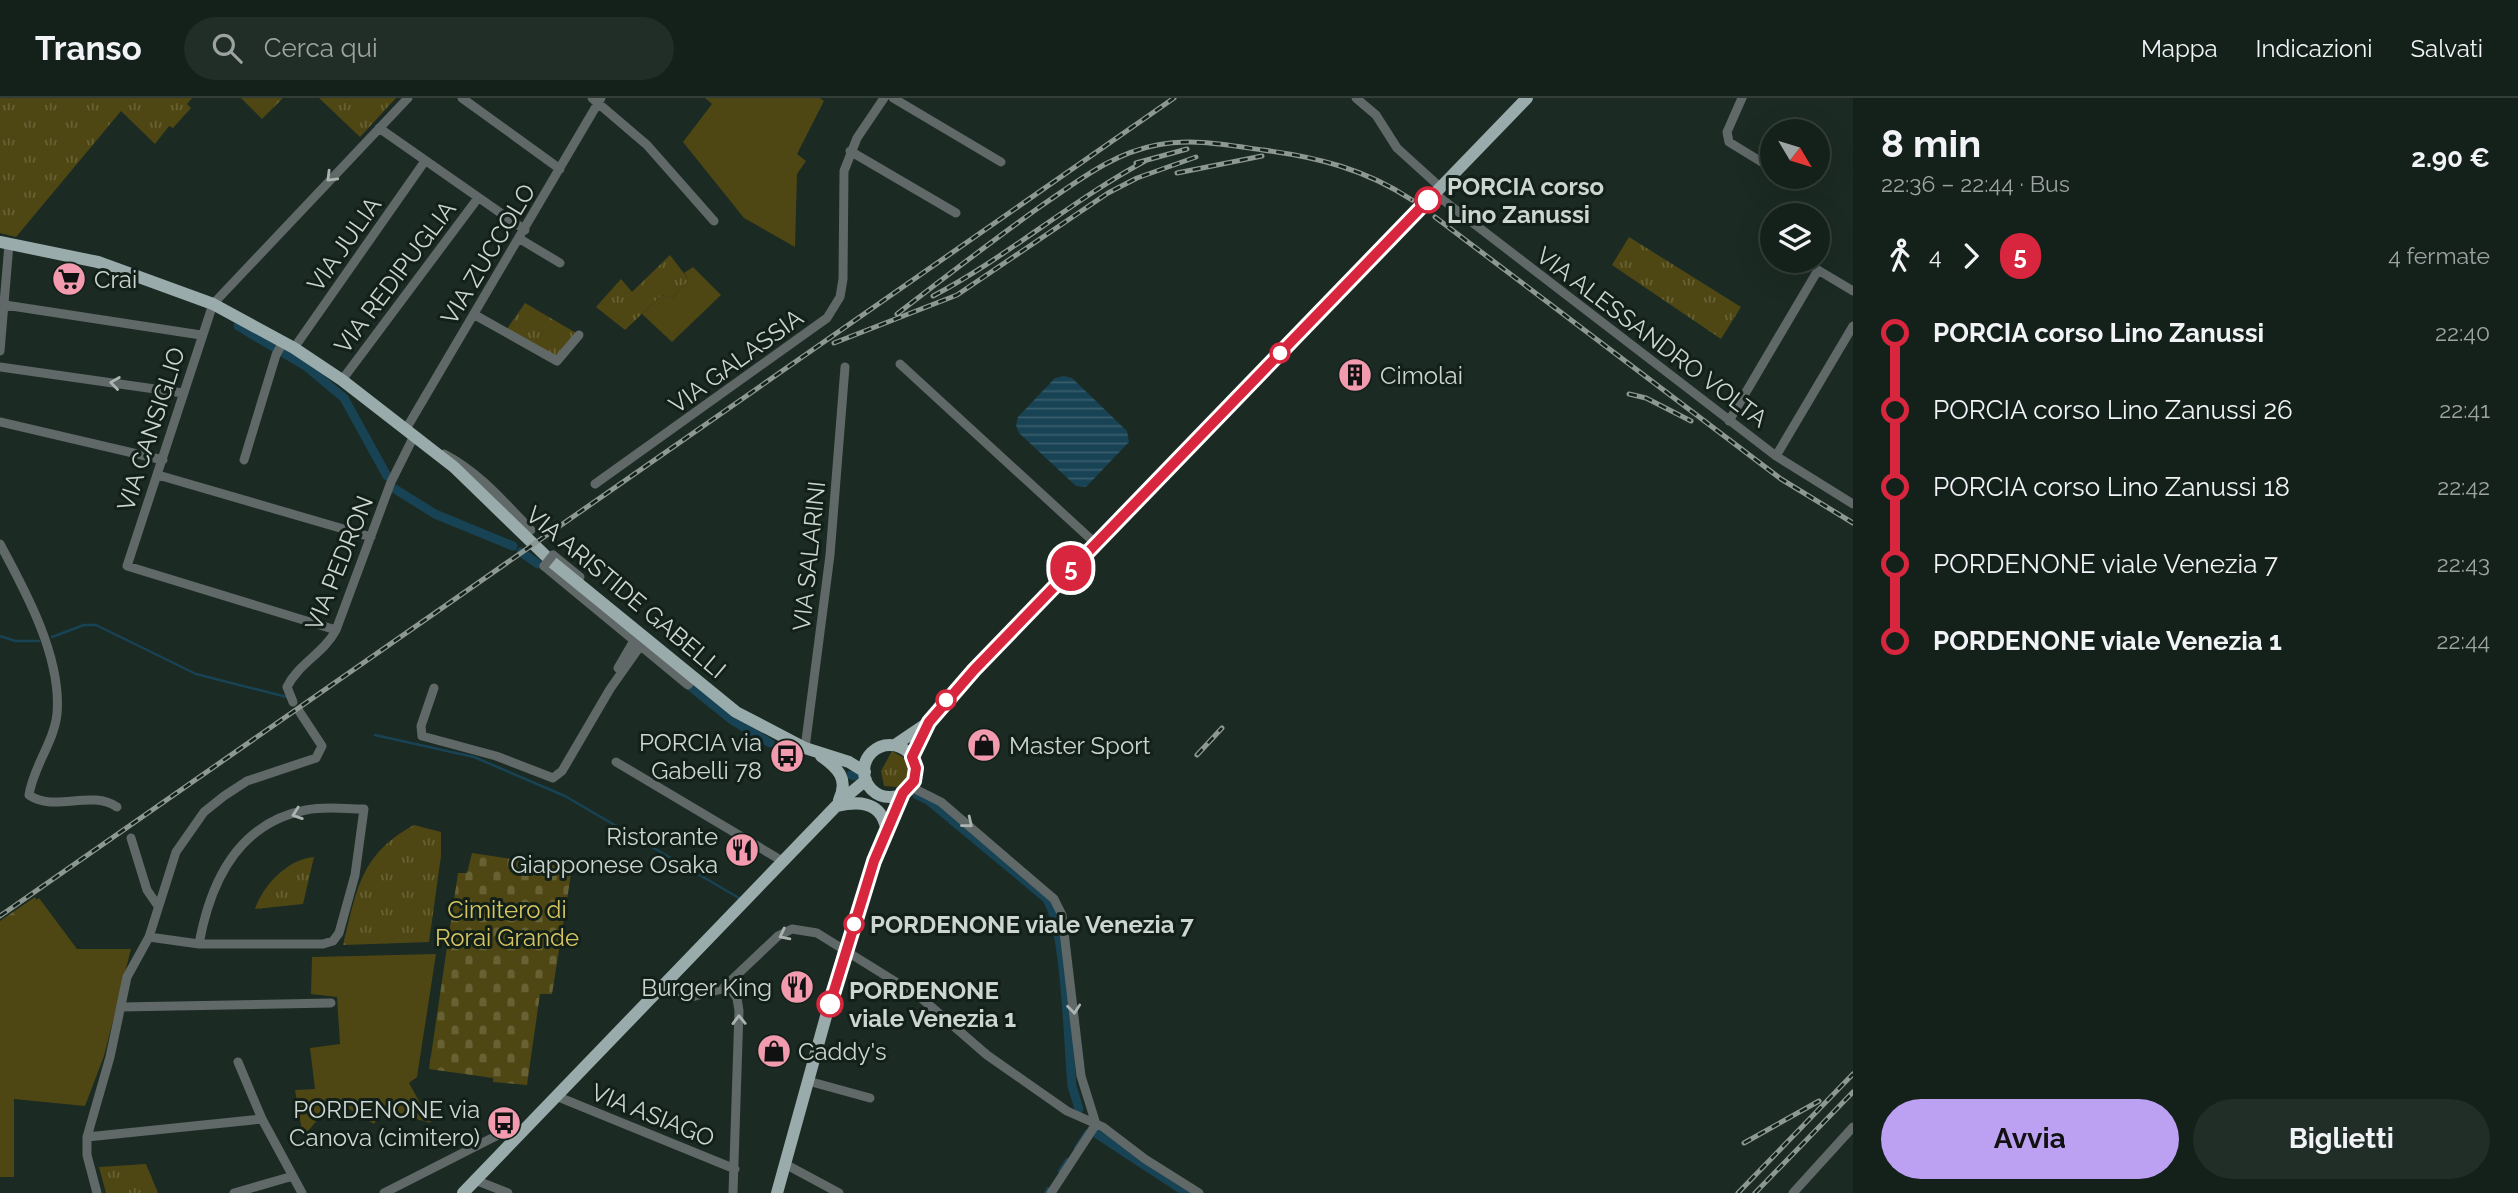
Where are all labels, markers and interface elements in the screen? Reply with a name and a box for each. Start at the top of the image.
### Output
search box [184,17,674,80]
text: Transo [35,29,142,68]
icon: search [208,29,246,67]
text: Cerca qui [264,33,378,63]
text: Mappa [2141,34,2218,63]
text: Indicazioni [2256,34,2373,63]
text: Salvati [2411,34,2483,63]
north arrow [1760,119,1830,189]
map controls [1760,119,1830,273]
text: 8 min [1881,121,1981,166]
text: 2.90 € [2411,143,2490,173]
one-way arrow [327,169,339,181]
text: 22:36 – 22:44 · Bus [1881,170,2070,197]
place label: PORCIA corso Lino Zanussi [1447,172,1604,229]
street label: VIA ZUCCOLO [435,178,541,330]
marker: PORCIA corso Lino Zanussi [1415,187,1441,213]
street label: VIA JULIA [301,191,387,297]
street label: VIA REDIPUGLIA [328,195,462,359]
button: layers [1760,203,1830,273]
icon: walk [1881,237,1919,275]
icon: forward [1952,237,1990,275]
street label: VIA ALESSANDRO VOLTA [1531,241,1773,433]
text: 5 [2014,241,2027,270]
text: 4 [1929,242,1942,269]
text: 4 fermate [2388,242,2490,269]
supermarket icon: Crai [50,260,88,298]
place label: Crai [94,265,137,294]
street label: VIA GALASSIA [663,303,809,419]
text: PORCIA corso Lino Zanussi [1933,318,2264,348]
text: 22:40 [2435,319,2490,346]
street label: VIA CANSIGLIO [111,343,191,515]
unlabelled marker [1270,343,1290,363]
building icon: Cimolai [1336,356,1374,394]
place label: Cimolai [1380,361,1463,390]
one-way arrow [109,376,121,391]
text: PORCIA corso Lino Zanussi 26 [1933,395,2293,425]
text: 22:41 [2439,396,2490,423]
text: PORCIA corso Lino Zanussi 18 [1933,472,2290,502]
text: 22:42 [2437,473,2490,500]
street label: VIA SALARINI [787,480,831,632]
street label: VIA PEDRON [299,491,379,635]
street label: VIA ARISTIDE GABELLI [520,500,732,684]
line badge: 5 [1048,545,1094,591]
text: PORDENONE viale Venezia 7 [1933,549,2278,579]
text: 22:43 [2437,550,2490,577]
text: 5 [1064,553,1078,582]
text: PORDENONE viale Venezia 1 [1933,626,2282,656]
text: 22:44 [2437,627,2490,654]
unlabelled marker [936,690,956,710]
shop icon: Master Sport [965,726,1003,764]
place label: PORCIA via Gabelli 78 [639,728,762,785]
place label: Master Sport [1009,731,1151,760]
bus stop icon: PORCIA via Gabelli 78 [768,737,806,775]
one-way arrow [291,805,303,820]
one-way arrow [960,815,972,828]
place label: Ristorante Giapponese Osaka [510,822,718,879]
restaurant icon: Ristorante Giapponese Osaka [723,831,761,869]
park label: Cimitero di Rorai Grande [435,895,579,952]
place label: PORDENONE viale Venezia 7 [870,910,1194,939]
marker: PORDENONE viale Venezia 7 [844,914,864,934]
one-way arrow [779,926,791,940]
restaurant icon: Burger King [778,968,816,1006]
place label: Burger King [641,973,772,1002]
place label: PORDENONE viale Venezia 1 [849,976,1016,1033]
marker: PORDENONE viale Venezia 1 [817,991,843,1017]
one-way arrow [1066,1003,1081,1015]
one-way arrow [731,1014,746,1025]
shop icon: Caddy's [755,1032,793,1070]
place label: Caddy's [798,1037,887,1066]
street label: VIA ASIAGO [587,1077,719,1153]
place label: PORDENONE via Canova (cimitero) [289,1095,480,1152]
button: Avvia [1881,1099,2179,1179]
button: Biglietti [2193,1099,2490,1179]
bus stop icon: PORDENONE via Canova (cimitero) [485,1104,523,1142]

